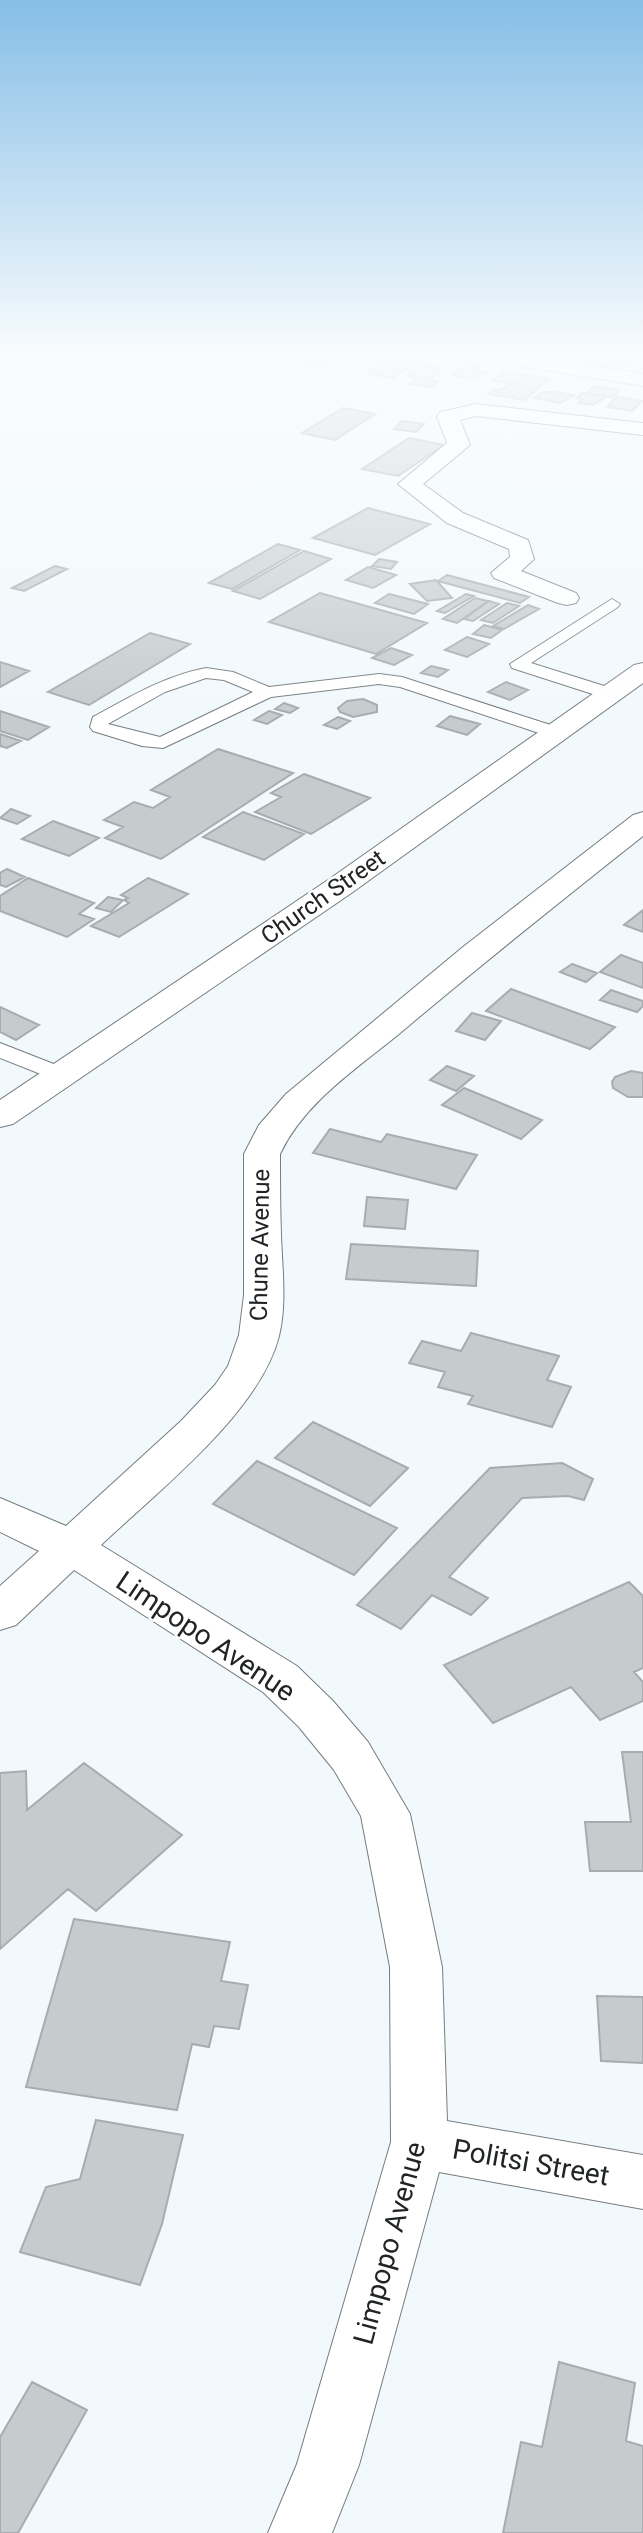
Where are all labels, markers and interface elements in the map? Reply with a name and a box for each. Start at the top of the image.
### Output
street label: Church Street [256,844,391,950]
street label: Chune Avenue [245,1169,275,1321]
street label: Limpopo Avenue [110,1564,301,1708]
street label: Politsi Street [450,2132,612,2192]
street label: Limpopo Avenue [347,2138,432,2348]

